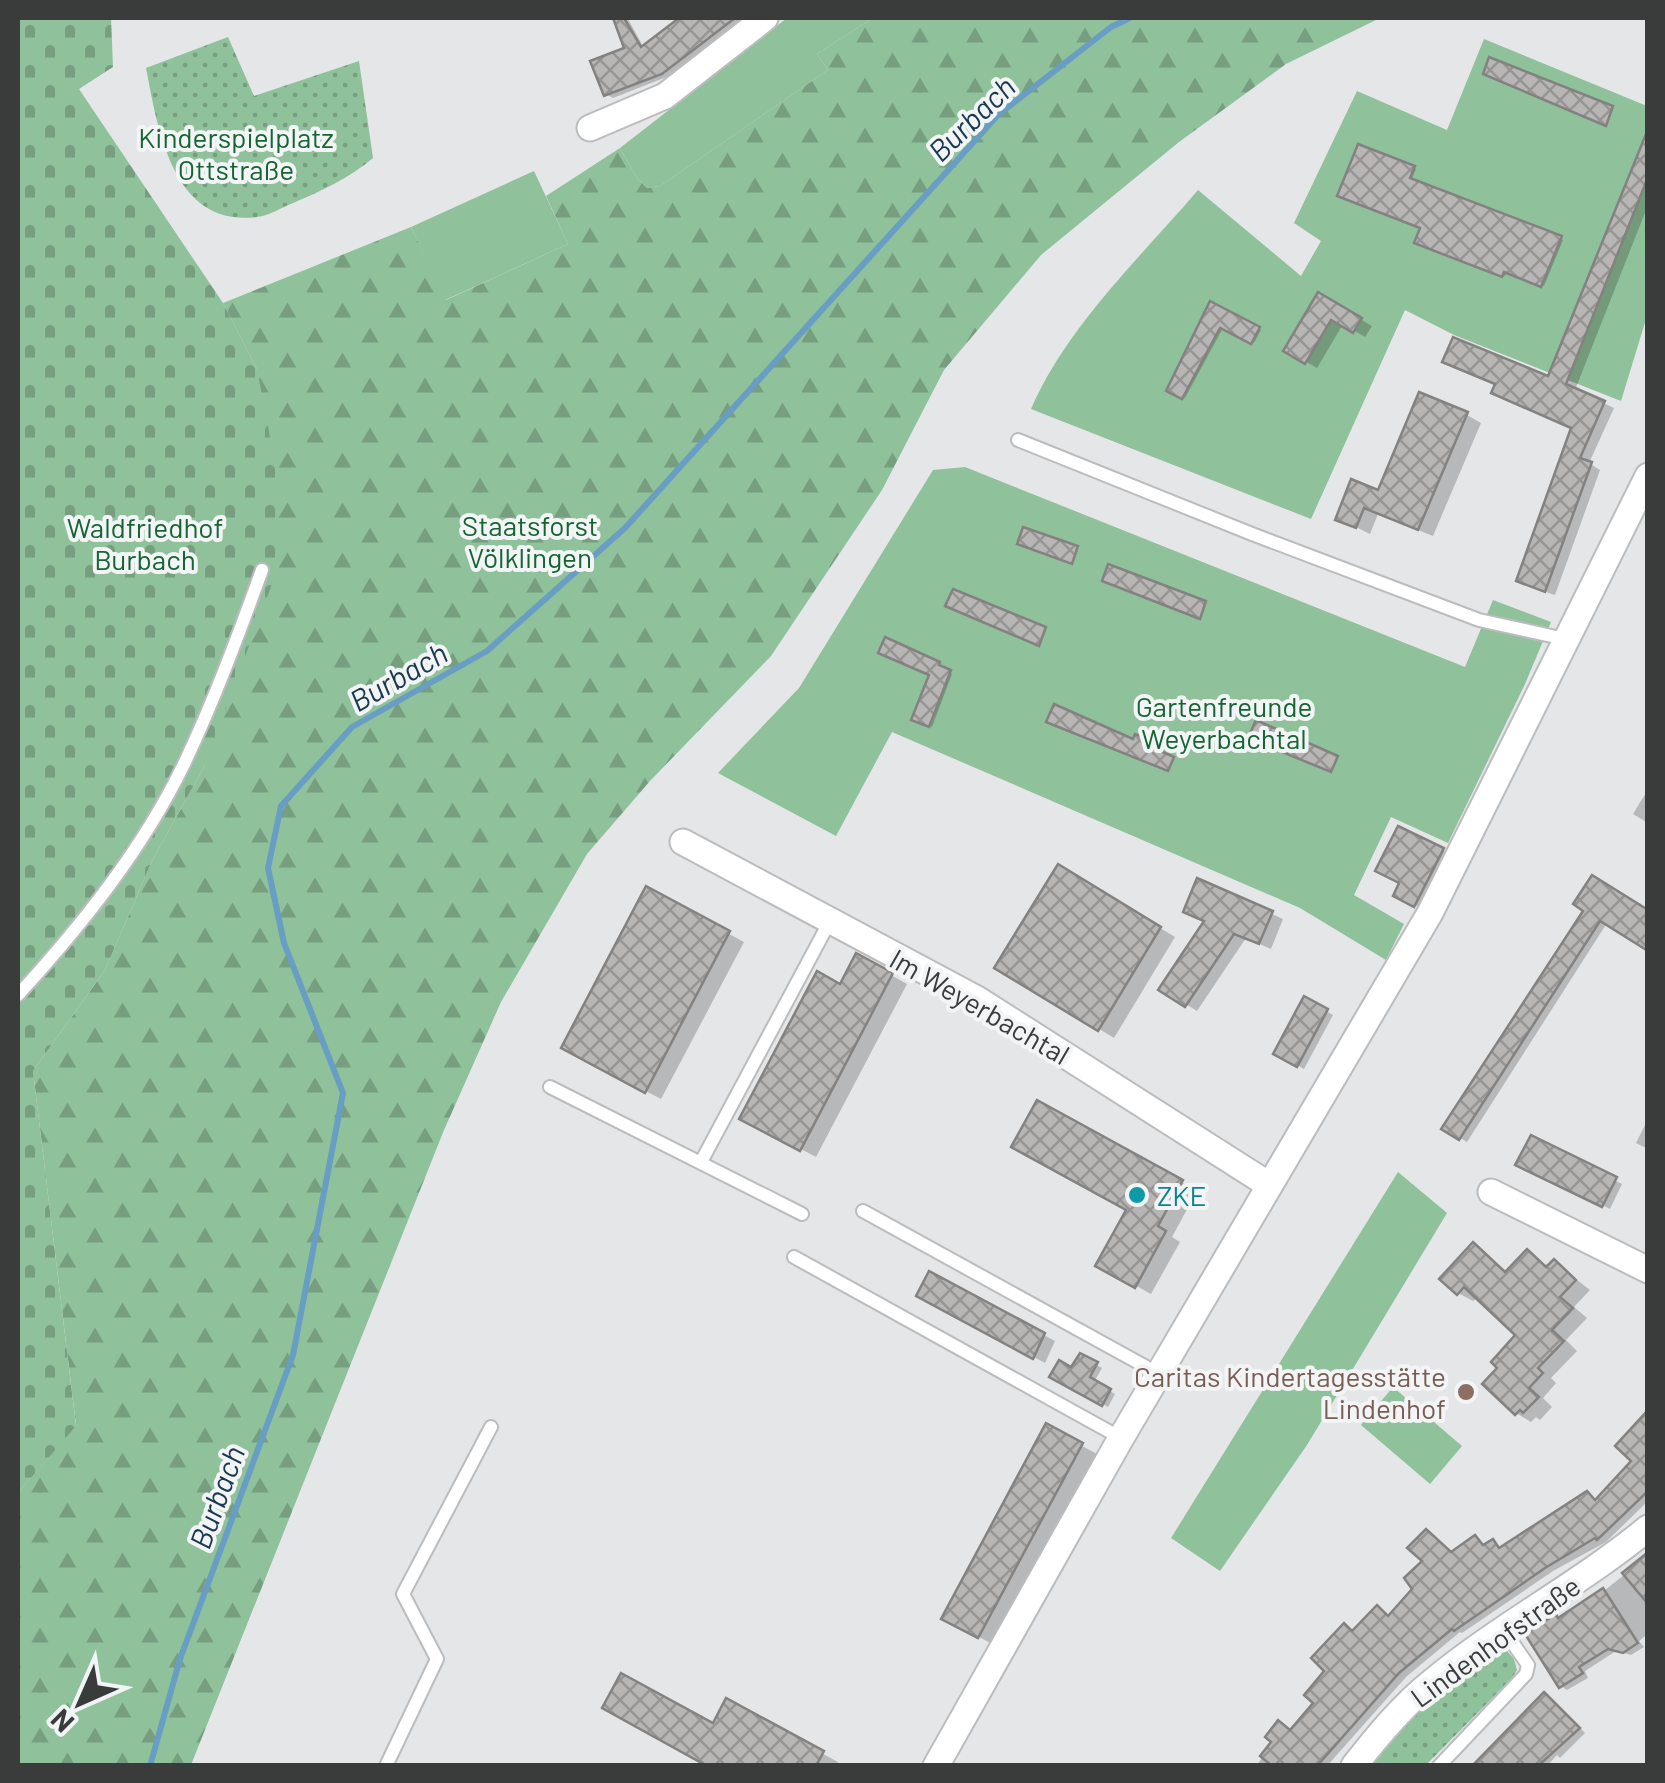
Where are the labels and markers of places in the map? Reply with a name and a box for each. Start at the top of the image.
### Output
place label: ZKE [1157,1178,1206,1212]
marker: ZKE [1126,1184,1148,1206]
place label: Caritas Kindertagesstätte Lindenhof [1134,1359,1446,1425]
marker: Caritas Kindertagesstätte Lindenhof [1455,1381,1477,1403]

